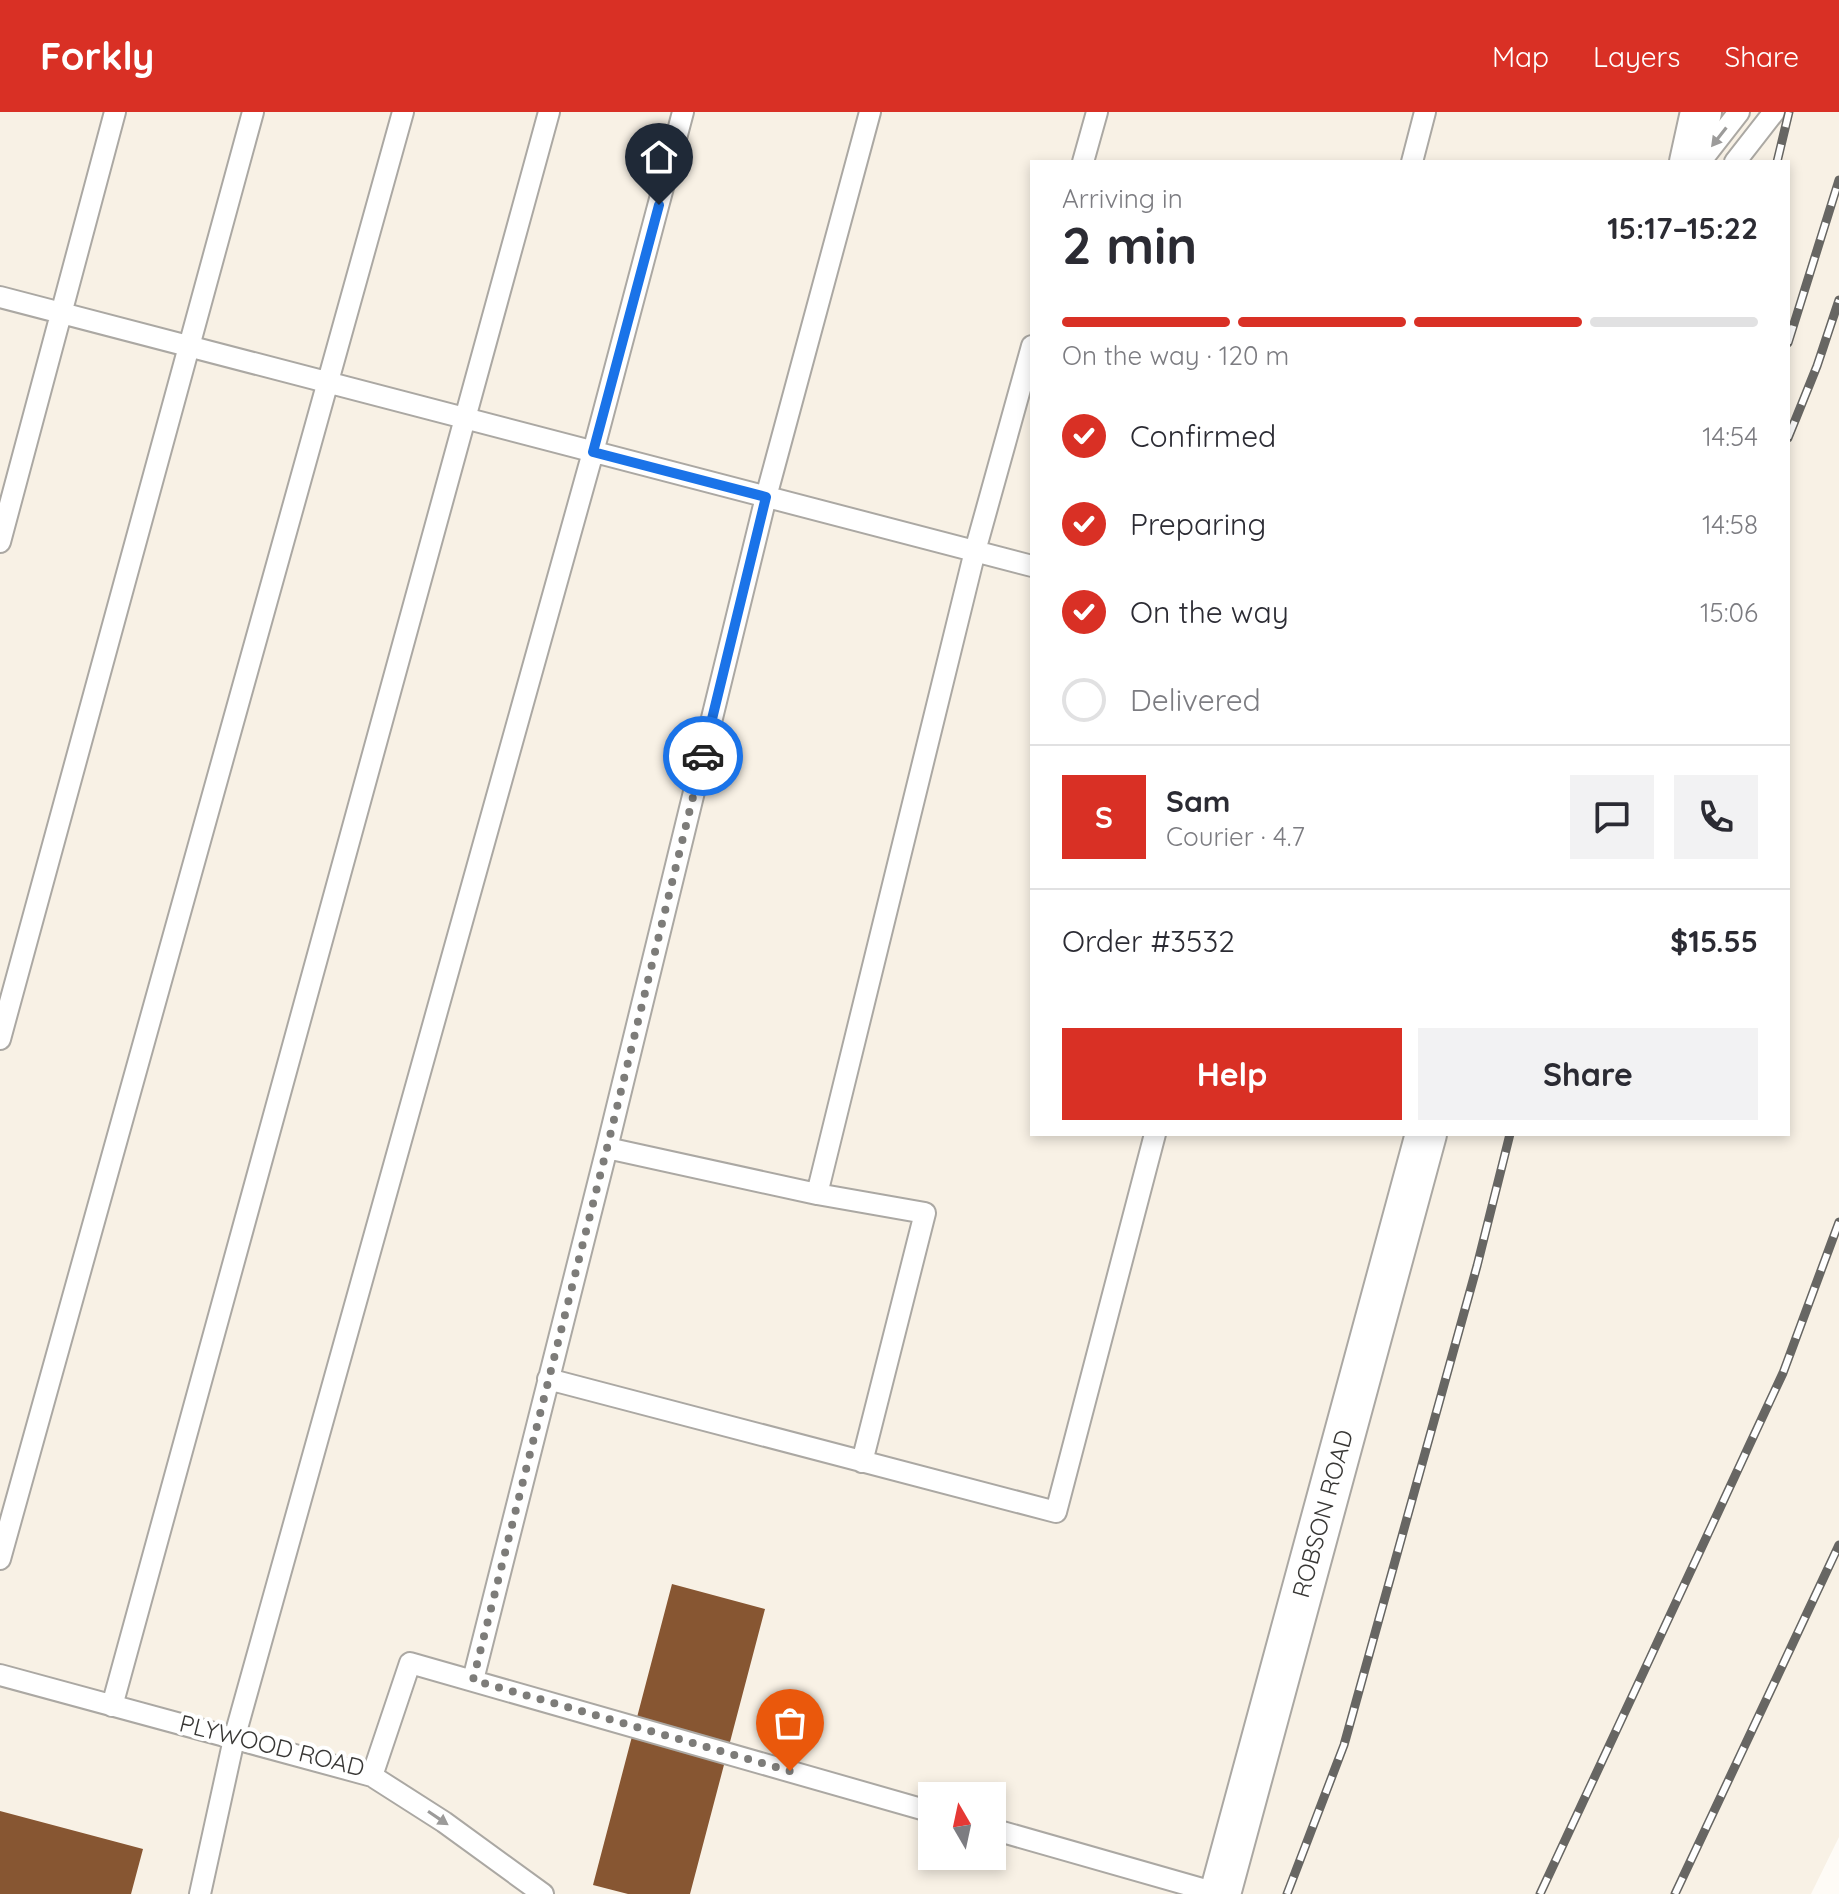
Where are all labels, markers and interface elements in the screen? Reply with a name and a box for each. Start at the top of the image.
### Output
text: Forkly [40,32,154,80]
text: Map [1492,39,1549,74]
text: Layers [1593,39,1680,74]
text: Share [1724,39,1799,74]
pin [625,123,693,205]
one-way arrow [1711,127,1728,147]
icon: home [637,135,681,179]
text: Arriving in [1062,182,1183,215]
text: 15:17–15:22 [1607,209,1758,247]
text: 2 min [1062,212,1197,277]
text: On the way · 120 m [1062,339,1289,372]
icon: check [1062,414,1106,458]
text: Confirmed [1130,417,1276,455]
text: 14:54 [1702,420,1758,453]
icon: check [1062,502,1106,546]
text: Preparing [1130,505,1266,543]
text: 14:58 [1702,508,1758,541]
icon: check [1062,590,1106,634]
text: On the way [1130,593,1289,631]
text: 15:06 [1700,596,1758,629]
text: Delivered [1130,681,1261,719]
courier [663,716,743,796]
icon: car [681,734,725,778]
button: chat [1570,775,1654,859]
button: phone [1674,775,1758,859]
text: Sam [1166,782,1230,820]
text: S [1095,798,1113,836]
text: Courier · 4.7 [1166,820,1305,853]
text: Order #3532 [1062,922,1235,960]
text: $15.55 [1670,922,1758,960]
button: Help [1062,1028,1402,1120]
button: Share [1418,1028,1758,1120]
street label: ROBSON ROAD [1285,1426,1359,1601]
pin [756,1689,824,1771]
icon: bag [768,1701,812,1745]
street label: PLYWOOD ROAD [177,1708,368,1783]
north arrow [918,1782,1006,1870]
map controls [918,1782,1006,1870]
one-way arrow [427,1811,448,1826]

